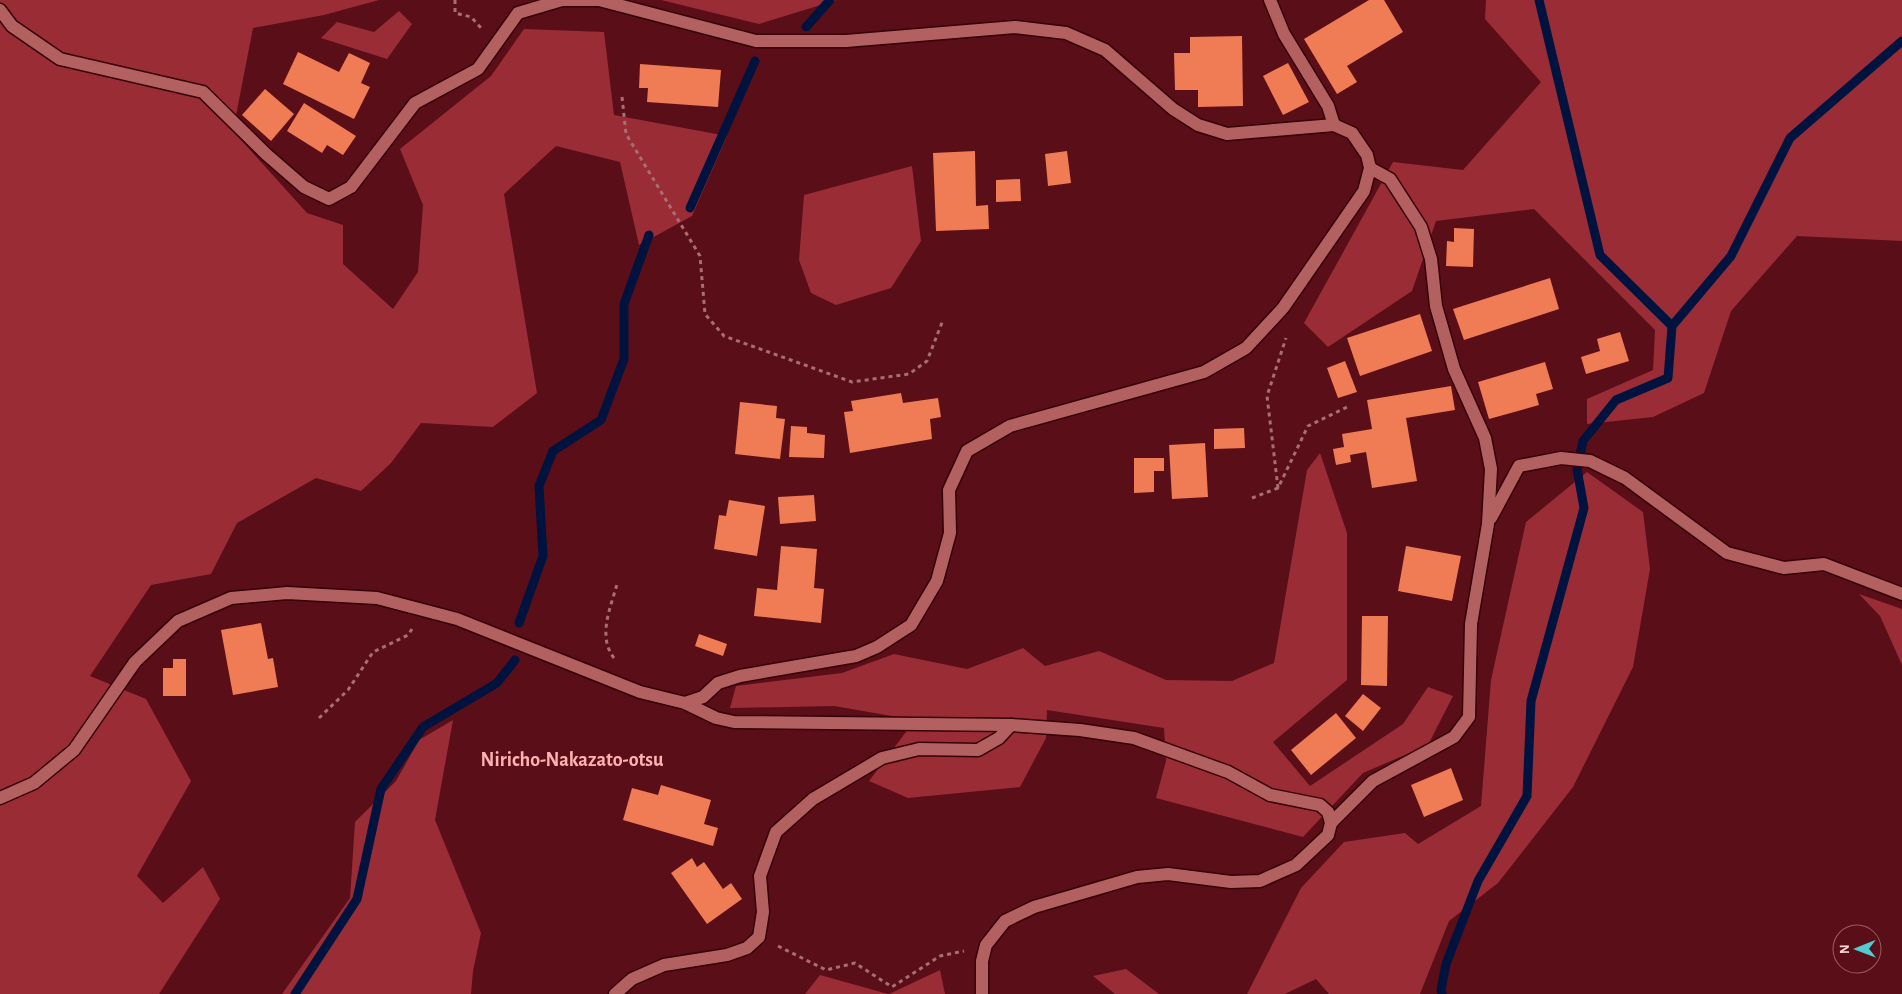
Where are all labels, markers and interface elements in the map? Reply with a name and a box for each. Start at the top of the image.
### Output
district label: Niricho-Nakazato-otsu [481,750,664,770]
north arrow [1832,924,1882,974]
text: N [1838,944,1852,954]

